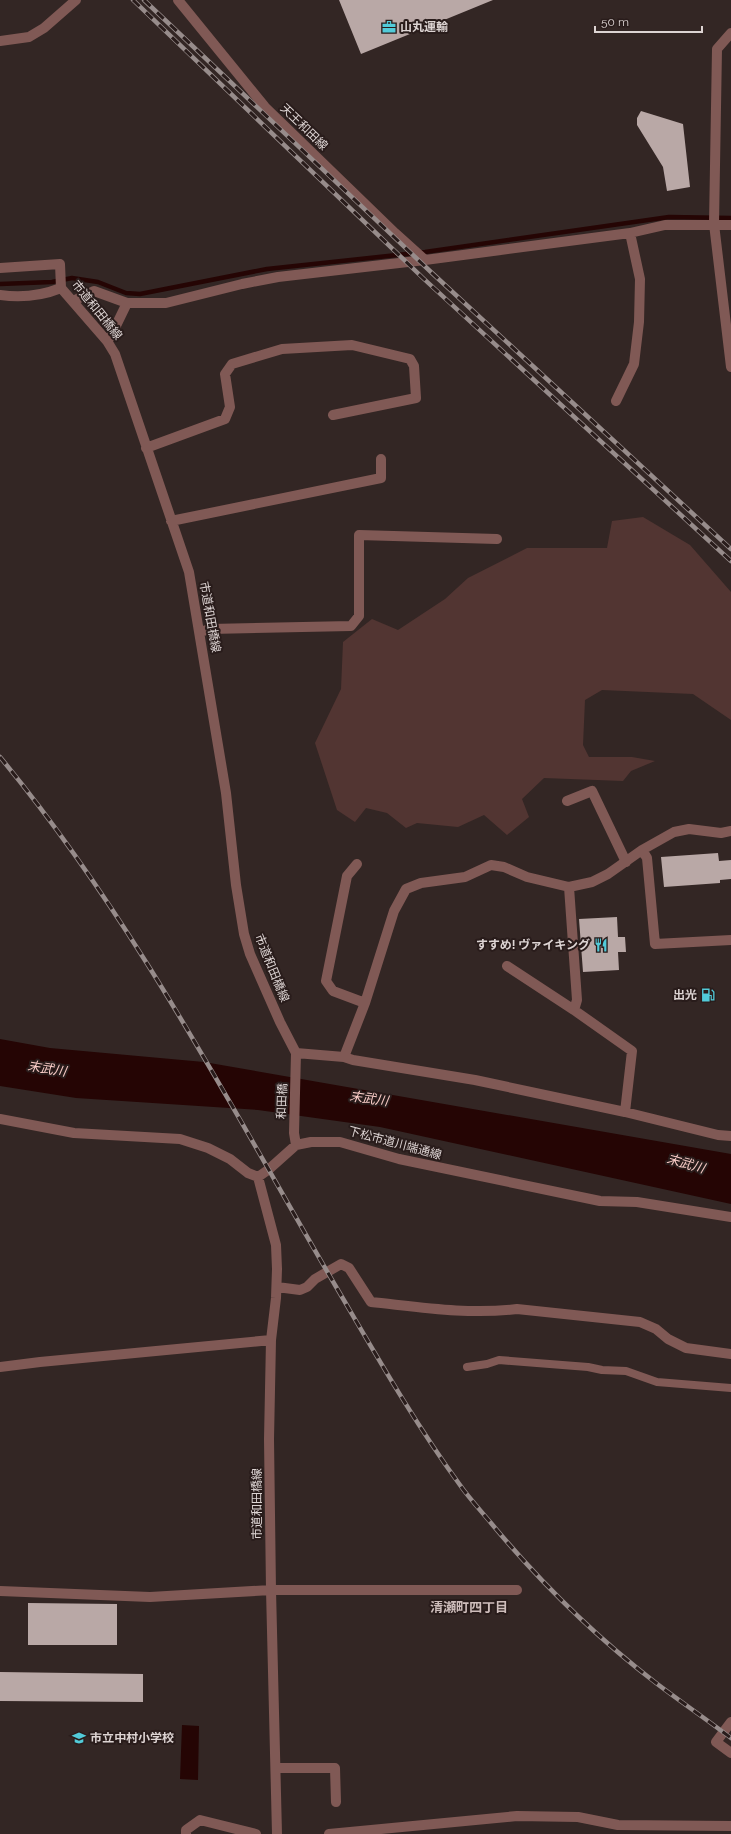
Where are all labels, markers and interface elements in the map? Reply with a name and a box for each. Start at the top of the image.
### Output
scale bar [595,8,702,34]
text: 50 m [601,15,629,29]
office icon: 山丸運輸 [381,19,397,35]
place label: 山丸運輸 [400,20,448,34]
street label: 天王和田線 [278,101,330,153]
street label: 市道和田橋線 [69,278,125,342]
street label: 市道和田橋線 [197,580,223,654]
street label: 市道和田橋線 [252,932,292,1004]
restaurant icon: すすめ! ヴァイキング [593,937,609,953]
place label: すすめ! ヴァイキング [476,938,590,952]
fuel station icon: 出光 [700,987,716,1003]
place label: 出光 [673,988,697,1002]
water label: 末武川 [26,1058,69,1079]
street label: 和田橋 [274,1083,290,1119]
water label: 末武川 [349,1088,391,1109]
street label: 下松市道川端通線 [347,1124,443,1162]
water label: 末武川 [665,1151,709,1177]
street label: 市道和田橋線 [250,1468,264,1540]
district label: 清瀬町四丁目 [430,1600,508,1615]
school or university icon: 市立中村小学校 [71,1730,87,1746]
place label: 市立中村小学校 [90,1731,174,1745]

